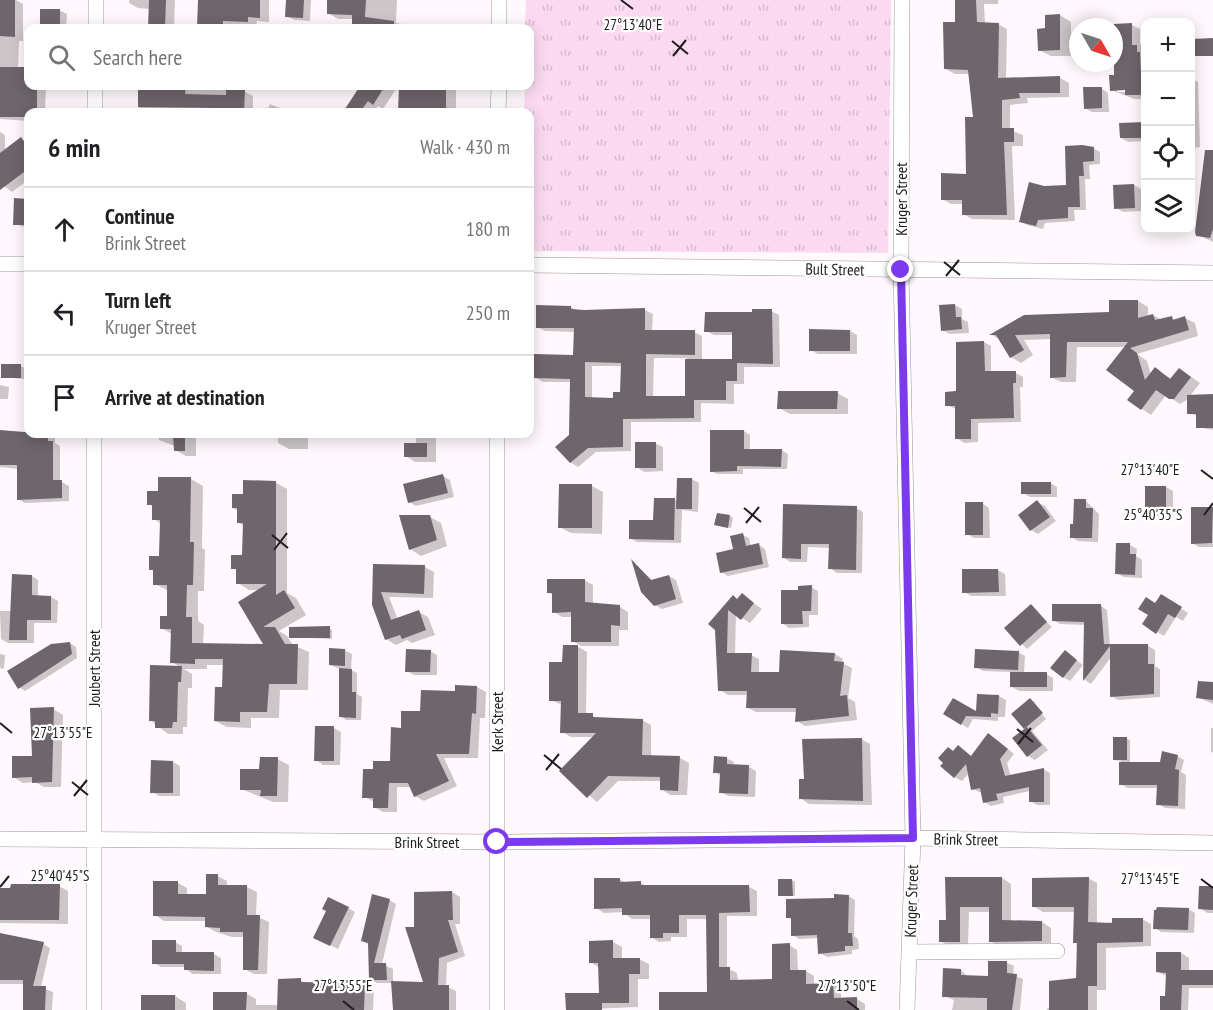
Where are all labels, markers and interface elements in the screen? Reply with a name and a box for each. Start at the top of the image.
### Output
text: 27°13'40"E [603,15,663,34]
north arrow [1069,18,1123,72]
map controls [1141,18,1195,234]
button: + [1141,18,1195,72]
search box [24,24,534,90]
icon: search [45,41,78,74]
text: Search here [93,43,182,71]
button: − [1141,72,1195,126]
button: locate [1141,126,1195,180]
text: 6 min [48,131,101,164]
text: Walk · 430 m [420,134,510,160]
street label: Kruger Street [891,162,911,236]
button: layers [1141,180,1195,234]
text: Continue [105,202,175,230]
icon: ahead [48,213,81,246]
text: 180 m [466,216,510,242]
text: Brink Street [105,230,186,256]
route end [887,256,913,282]
street label: Bult Street [805,258,865,280]
text: Turn left [105,286,171,314]
icon: left [48,297,81,330]
text: 250 m [466,300,510,326]
text: Kruger Street [105,314,197,340]
icon: arrive [48,381,81,414]
text: Arrive at destination [105,383,265,411]
text: 27°13'40"E [1120,460,1180,479]
text: 25°40'35"S [1123,505,1183,524]
street label: Joubert Street [84,629,104,707]
street label: Kerk Street [487,691,507,752]
text: 27°13'55"E [33,723,93,742]
route start [483,828,509,854]
street label: Brink Street [933,828,999,850]
street label: Brink Street [395,832,460,852]
street label: Kruger Street [900,863,922,938]
text: 25°40'45"S [30,866,90,885]
text: 27°13'45"E [1120,869,1180,888]
text: 27°13'55"E [313,976,373,995]
text: 27°13'50"E [817,976,877,995]

